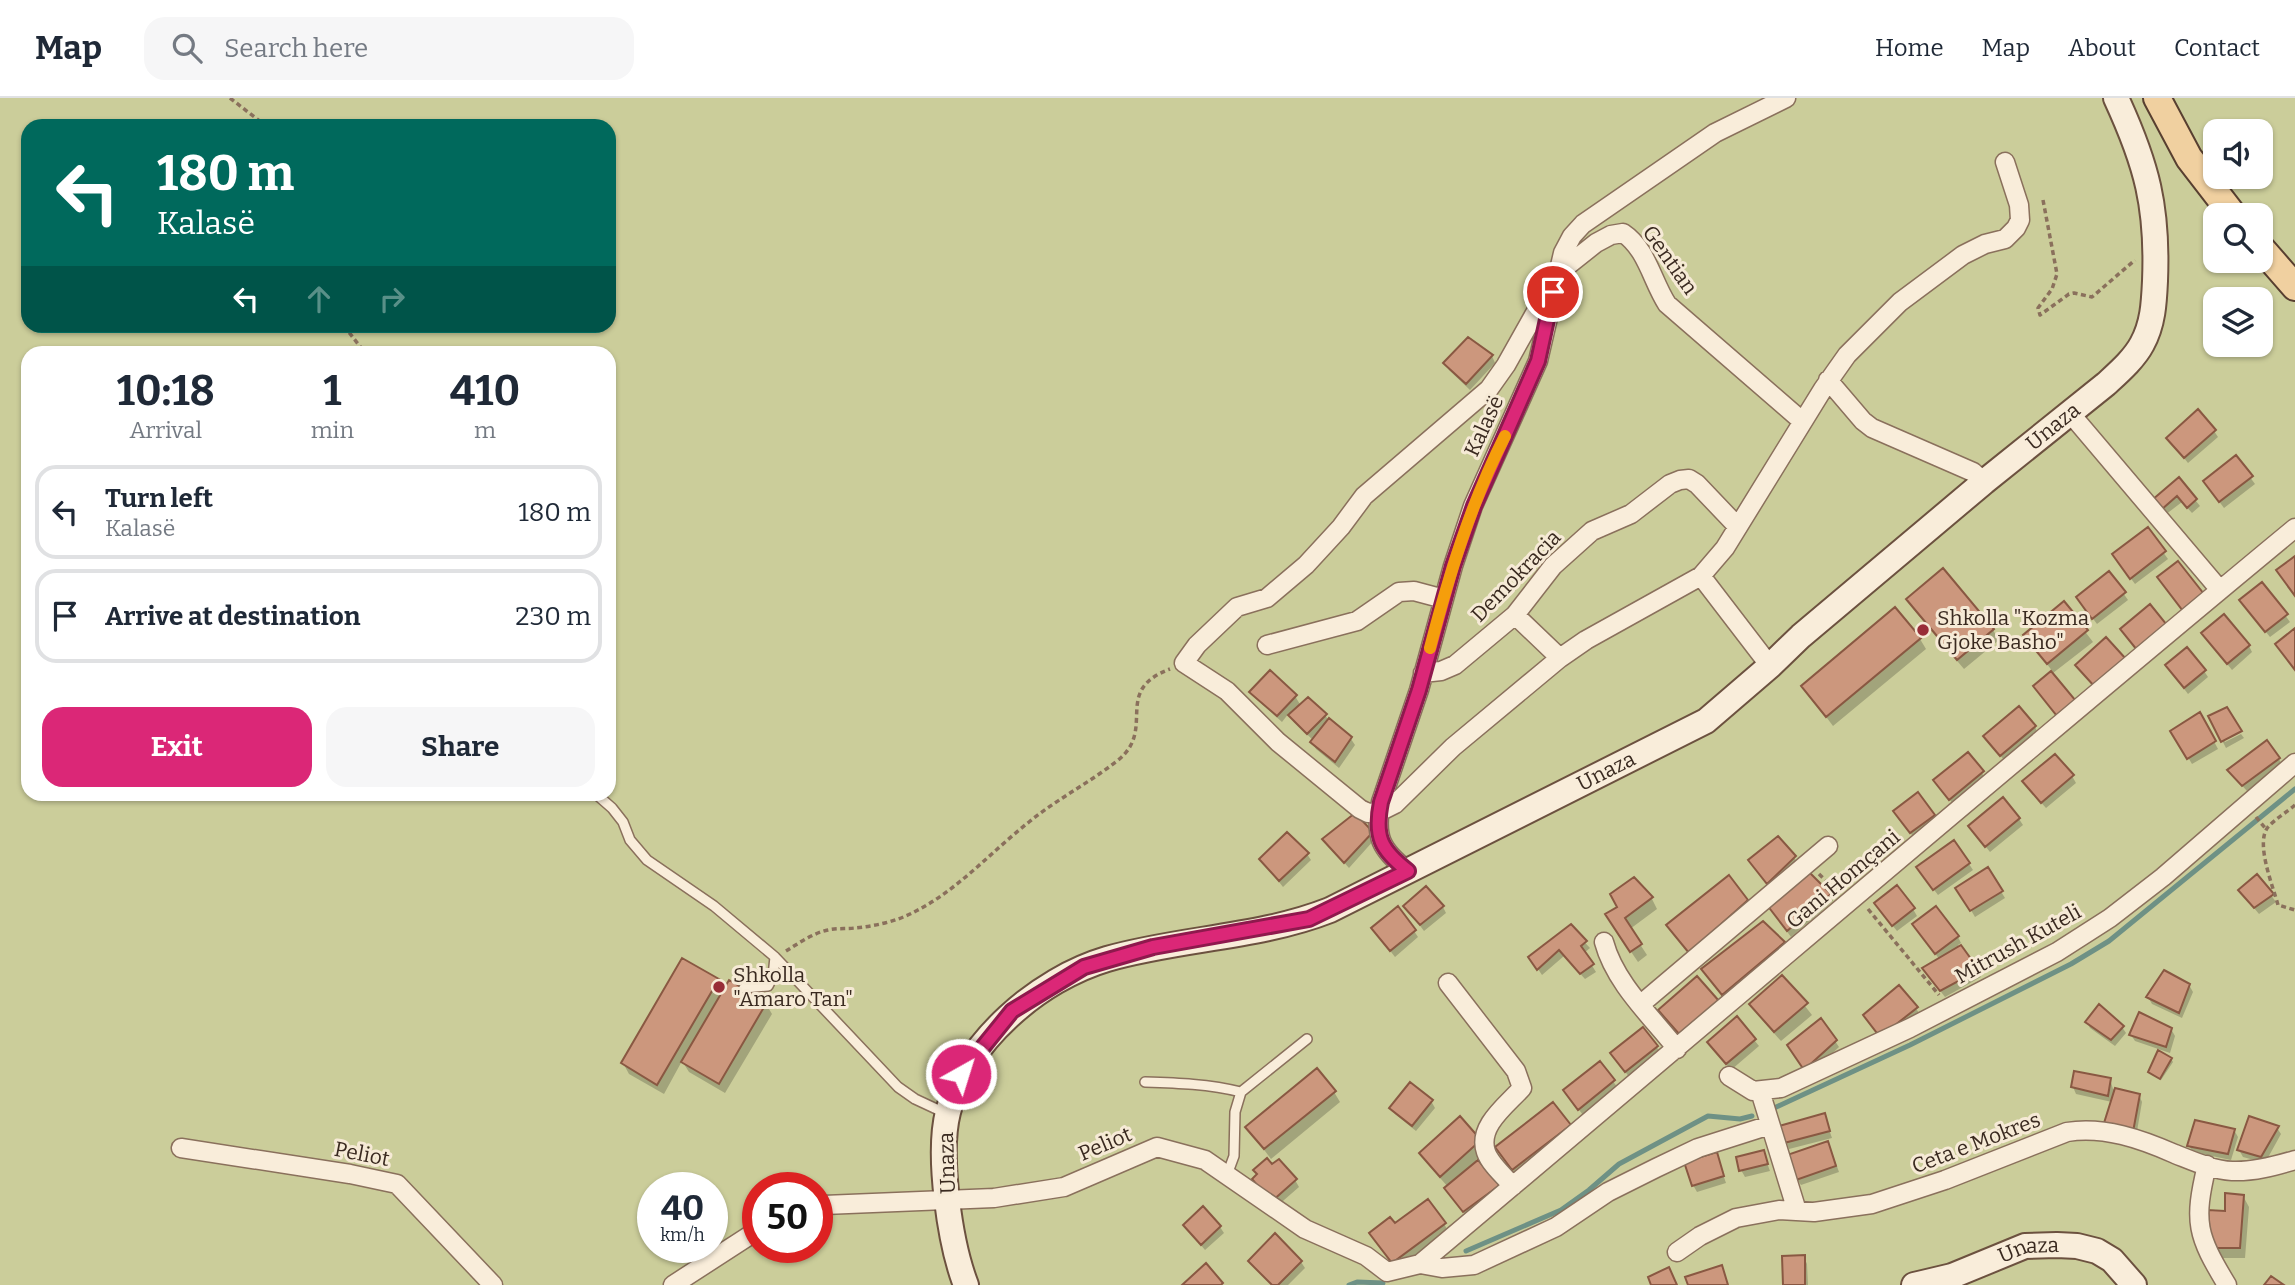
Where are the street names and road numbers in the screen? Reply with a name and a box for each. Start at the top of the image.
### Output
street label: Gentian [1637,220,1703,300]
street label: Kalasë [1459,391,1509,461]
street label: Unaza [2021,397,2086,456]
street label: Demokracia [1466,524,1567,628]
street label: Unaza [1573,745,1640,797]
street label: Gani Homçani [1781,824,1905,934]
street label: Mitrush Kuteli [1950,899,2086,989]
street label: Ceta e Mokres [1908,1107,2044,1179]
street label: Peliot [1074,1121,1136,1167]
street label: Unaza [933,1131,961,1194]
street label: Peliot [332,1136,392,1172]
street label: Unaza [1994,1232,2060,1269]

